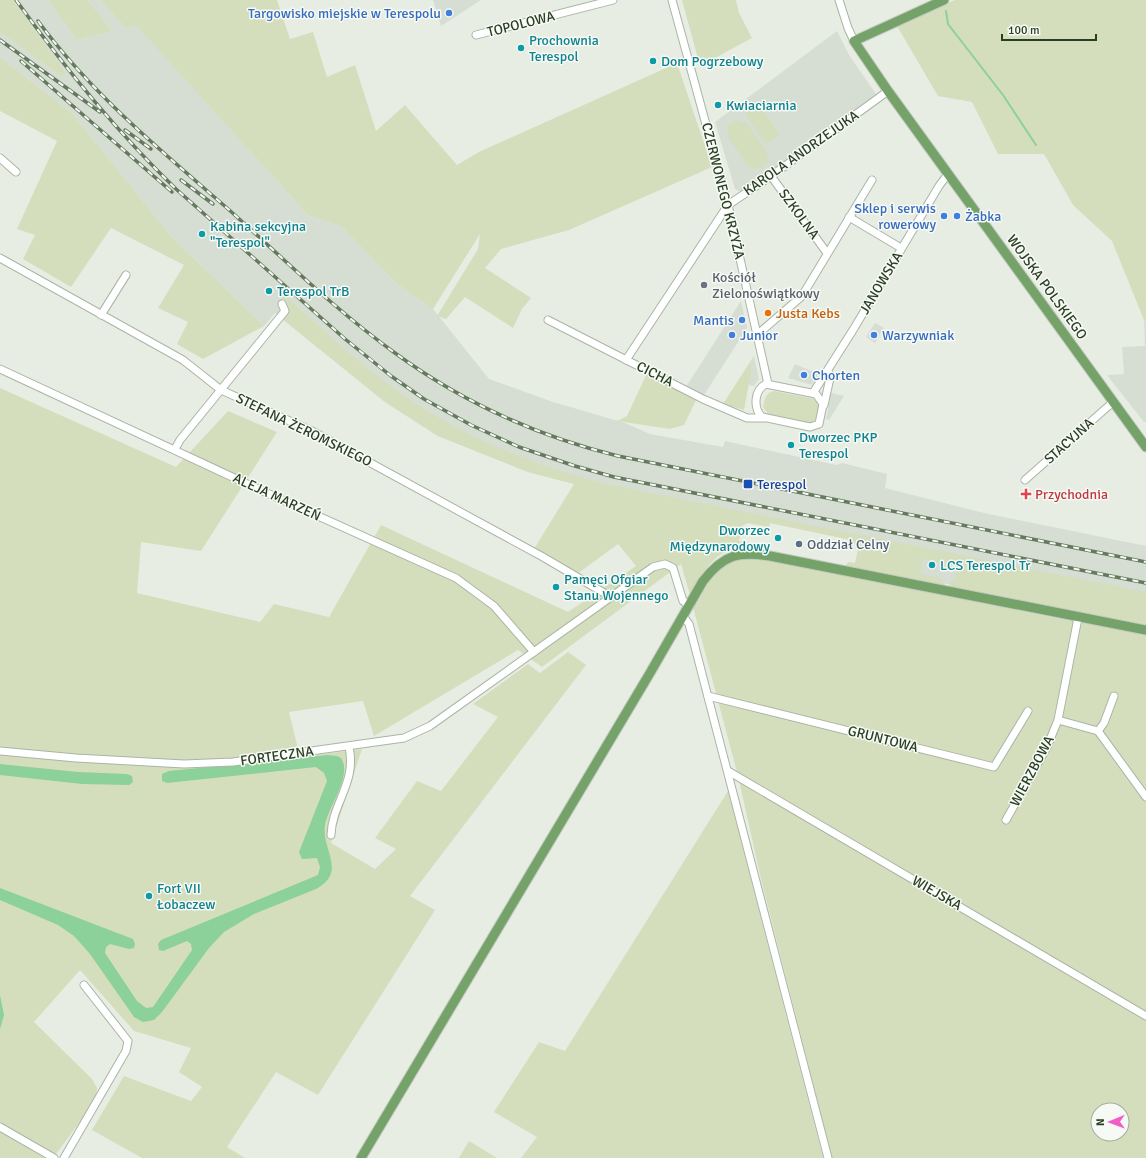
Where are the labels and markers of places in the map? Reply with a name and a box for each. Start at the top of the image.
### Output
place label: Targowisko miejskie w Terespolu [248,5,441,22]
marker: Targowisko miejskie w Terespolu [444,8,454,18]
place label: Prochownia Terespol [529,32,599,65]
marker: Prochownia Terespol [516,43,526,53]
place label: Dom Pogrzebowy [661,53,764,70]
marker: Dom Pogrzebowy [648,56,658,66]
place label: Kwiaciarnia [726,97,796,114]
marker: Kwiaciarnia [713,100,723,110]
place label: Sklep i serwis rowerowy [854,200,936,233]
place label: Żabka [965,208,1001,225]
marker: Sklep i serwis rowerowy [939,211,949,221]
marker: Żabka [952,211,962,221]
place label: Kabina sekcyjna "Terespol" [210,218,306,251]
marker: Kabina sekcyjna "Terespol" [197,229,207,239]
place label: Kościół Zielonoświątkowy [712,269,820,302]
marker: Kościół Zielonoświątkowy [699,280,709,290]
place label: Terespol TrB [277,283,349,300]
marker: Terespol TrB [264,286,274,296]
place label: Justa Kebs [776,305,840,322]
marker: Justa Kebs [763,308,773,318]
place label: Mantis [693,312,734,329]
marker: Mantis [737,315,747,325]
place label: Junior [740,327,779,344]
place label: Warzywniak [882,327,954,344]
marker: Junior [727,330,737,340]
marker: Warzywniak [869,330,879,340]
place label: Chorten [812,367,860,384]
marker: Chorten [799,370,809,380]
place label: Dworzec PKP Terespol [799,429,878,462]
marker: Dworzec PKP Terespol [786,440,796,450]
place label: Terespol [757,476,807,493]
marker: Terespol [742,478,754,490]
place label: Przychodnia [1035,486,1108,503]
marker: Przychodnia [1020,488,1032,500]
place label: Dworzec Międzynarodowy [670,522,770,555]
marker: Dworzec Międzynarodowy [773,533,783,543]
place label: Oddział Celny [807,536,890,553]
marker: Oddział Celny [794,539,804,549]
place label: LCS Terespol Tr [940,557,1031,574]
marker: LCS Terespol Tr [927,560,937,570]
place label: Pamęci Ofgiar Stanu Wojennego [564,571,669,604]
marker: Pamęci Ofgiar Stanu Wojennego [551,582,561,592]
place label: Fort VII Łobaczew [157,880,215,913]
marker: Fort VII Łobaczew [144,891,154,901]

